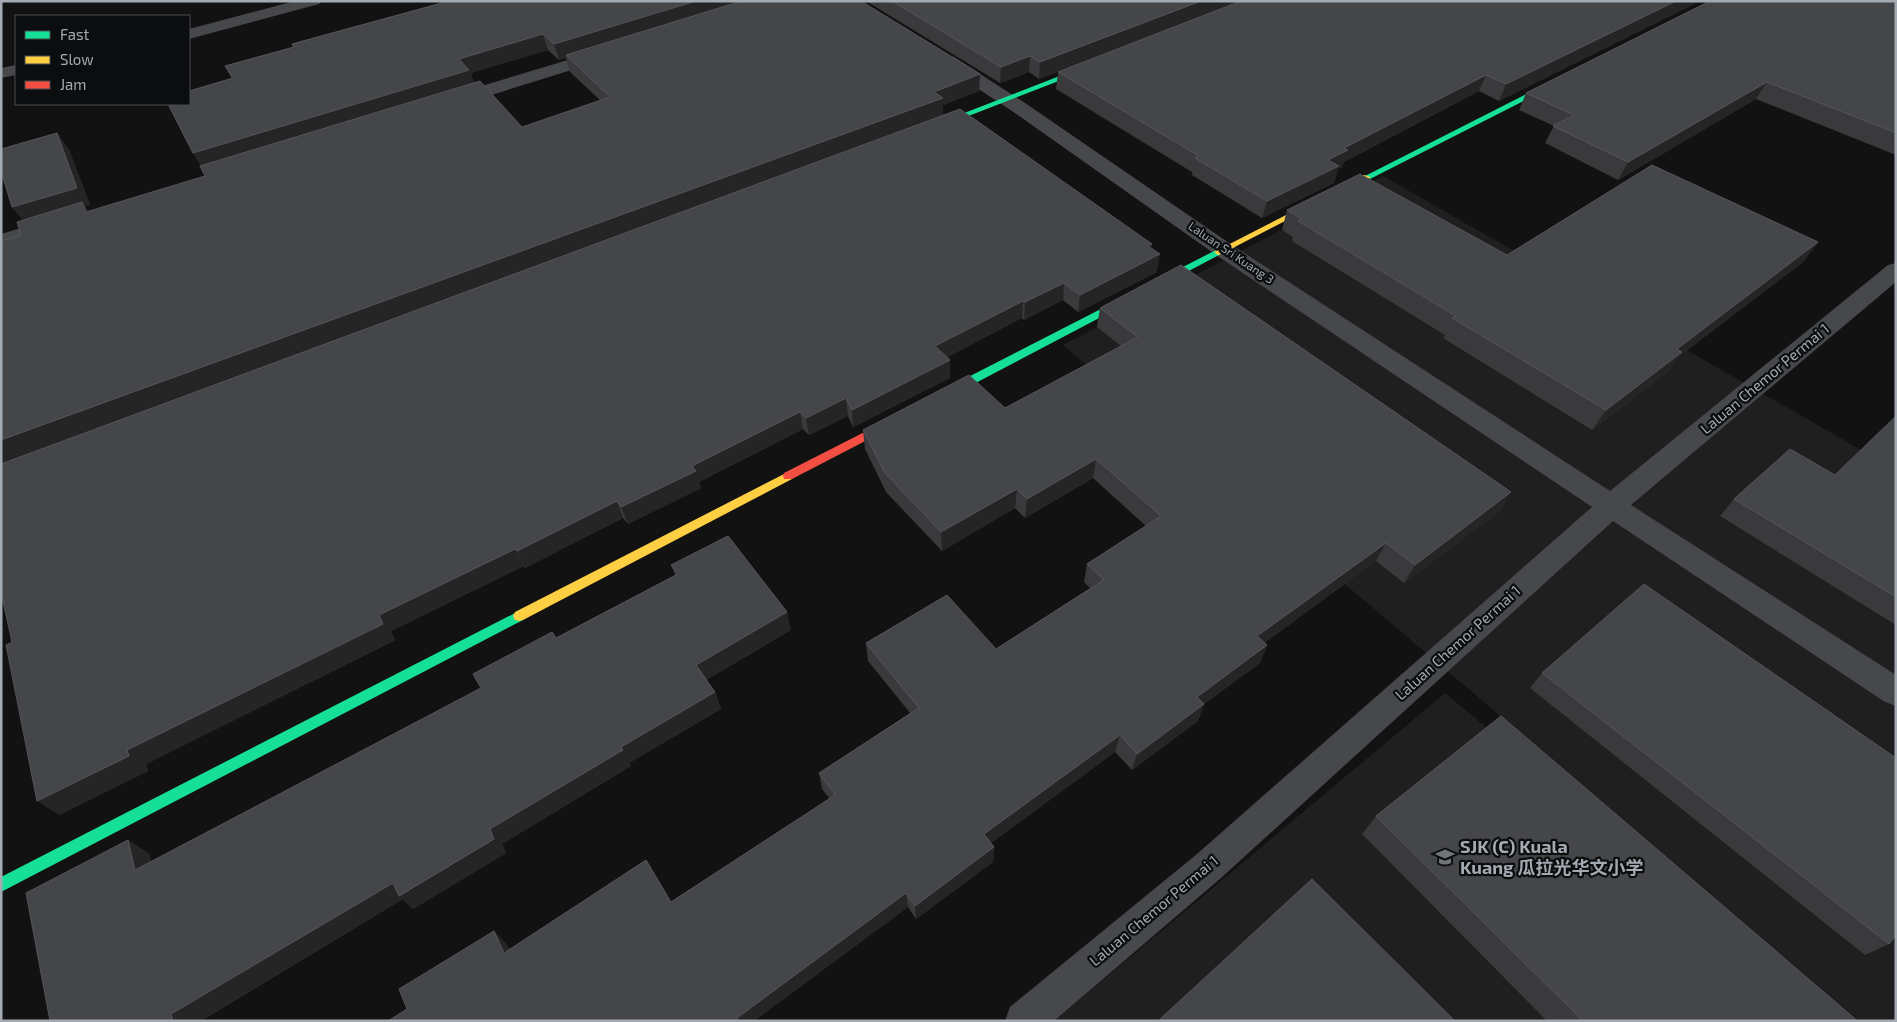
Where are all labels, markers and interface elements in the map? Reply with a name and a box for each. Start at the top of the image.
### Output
legend [15,15,190,105]
text: Fast [60,25,90,43]
text: Slow [60,50,94,68]
text: Jam [60,75,86,93]
street label: Laluan Sri Kuang 3 [1186,218,1277,286]
street label: Laluan Chemor Permai 1 [1696,319,1832,437]
street label: Laluan Chemor Permai 1 [1391,581,1524,703]
place label: SJK (C) Kuala Kuang 瓜拉光华文小学 [1460,835,1643,878]
school or university icon: SJK (C) Kuala Kuang 瓜拉光华文小学 [1434,846,1456,868]
street label: Laluan Chemor Permai 1 [1085,851,1221,969]

